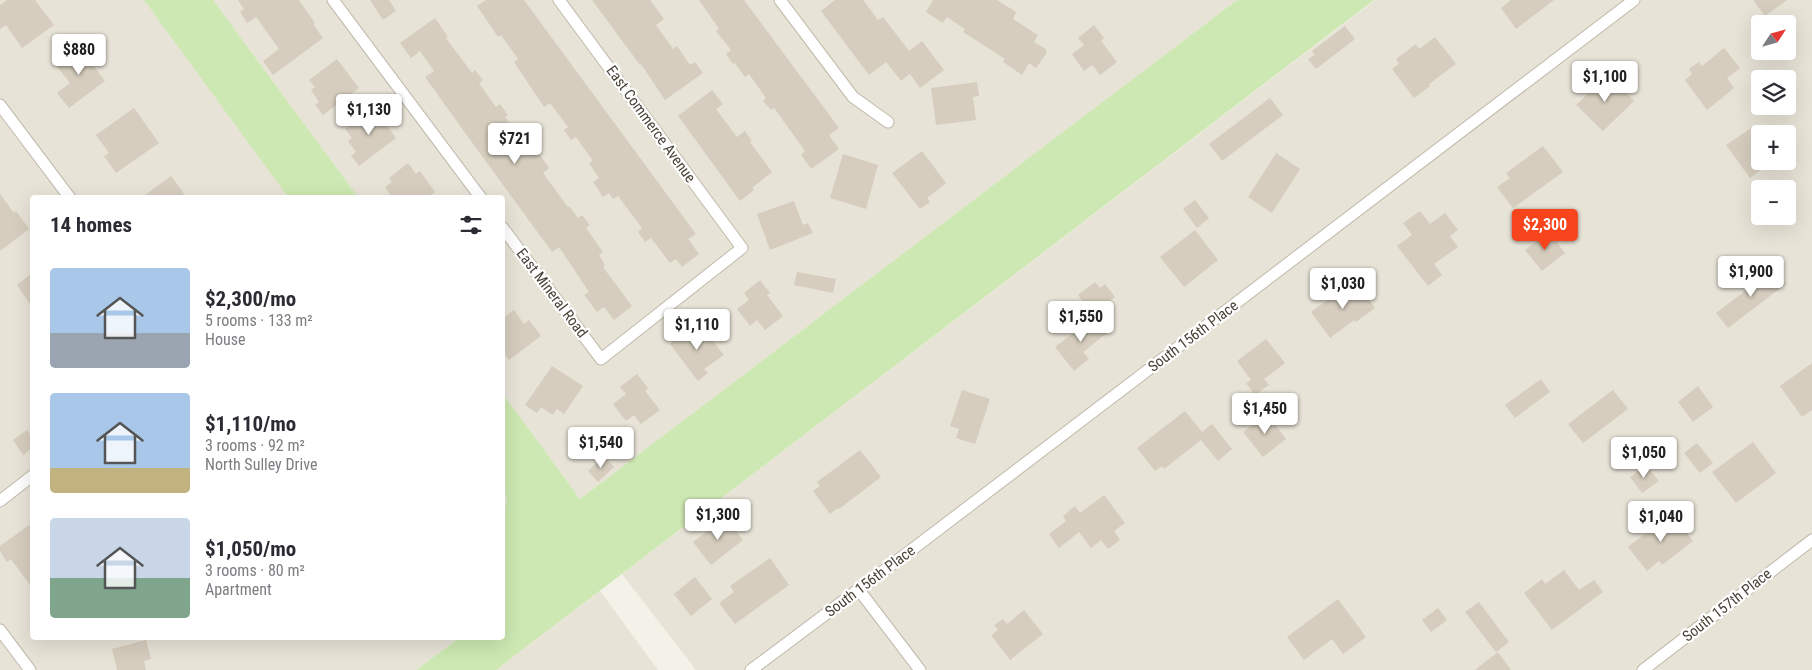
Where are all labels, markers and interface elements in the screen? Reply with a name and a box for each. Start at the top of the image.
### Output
north arrow [1751,15,1796,60]
map controls [1751,15,1796,225]
pin: $880 [49,34,109,76]
text: $880 [63,40,95,59]
pin: $1,100 [1564,61,1646,103]
street label: East Commerce Avenue [603,62,699,186]
text: $1,100 [1583,67,1627,86]
button: layers [1751,70,1796,115]
pin: $1,130 [328,94,410,136]
text: $1,130 [347,100,391,119]
pin: $721 [485,122,545,165]
button: + [1751,125,1796,170]
text: $721 [499,129,531,148]
button: − [1751,180,1796,225]
pin: $2,300 [1504,208,1586,251]
icon: filters [457,211,485,239]
text: 14 homes [50,213,132,237]
text: $2,300 [1523,215,1567,234]
street label: East Mineral Road [513,245,591,341]
pin: $1,900 [1710,256,1792,298]
text: $1,900 [1729,262,1773,281]
pin: $1,030 [1302,268,1384,310]
text: $1,030 [1321,274,1365,293]
text: $2,300/mo [205,287,296,311]
icon: home [90,288,150,348]
street label: South 156th Place [1144,296,1242,376]
pin: $1,550 [1040,300,1122,343]
text: $1,550 [1059,307,1103,326]
pin: $1,110 [656,308,738,351]
text: 5 rooms · 133 m² [205,311,313,330]
text: $1,110 [675,315,719,334]
text: House [205,330,245,349]
pin: $1,450 [1224,392,1306,435]
text: $1,450 [1243,399,1287,418]
text: $1,110/mo [205,412,296,436]
icon: home [90,413,150,473]
pin: $1,540 [560,426,642,469]
text: $1,540 [579,433,623,452]
text: 3 rooms · 92 m² [205,436,305,455]
pin: $1,050 [1603,436,1685,479]
text: $1,050 [1622,443,1666,462]
text: North Sulley Drive [205,455,317,474]
pin: $1,300 [677,498,759,541]
pin: $1,040 [1620,500,1702,543]
text: $1,300 [696,505,740,524]
text: $1,040 [1639,507,1683,526]
text: $1,050/mo [205,537,296,561]
icon: home [90,538,150,598]
street label: South 156th Place [821,541,919,621]
text: 3 rooms · 80 m² [205,561,305,580]
street label: South 157th Place [1679,565,1775,645]
text: Apartment [205,580,272,599]

